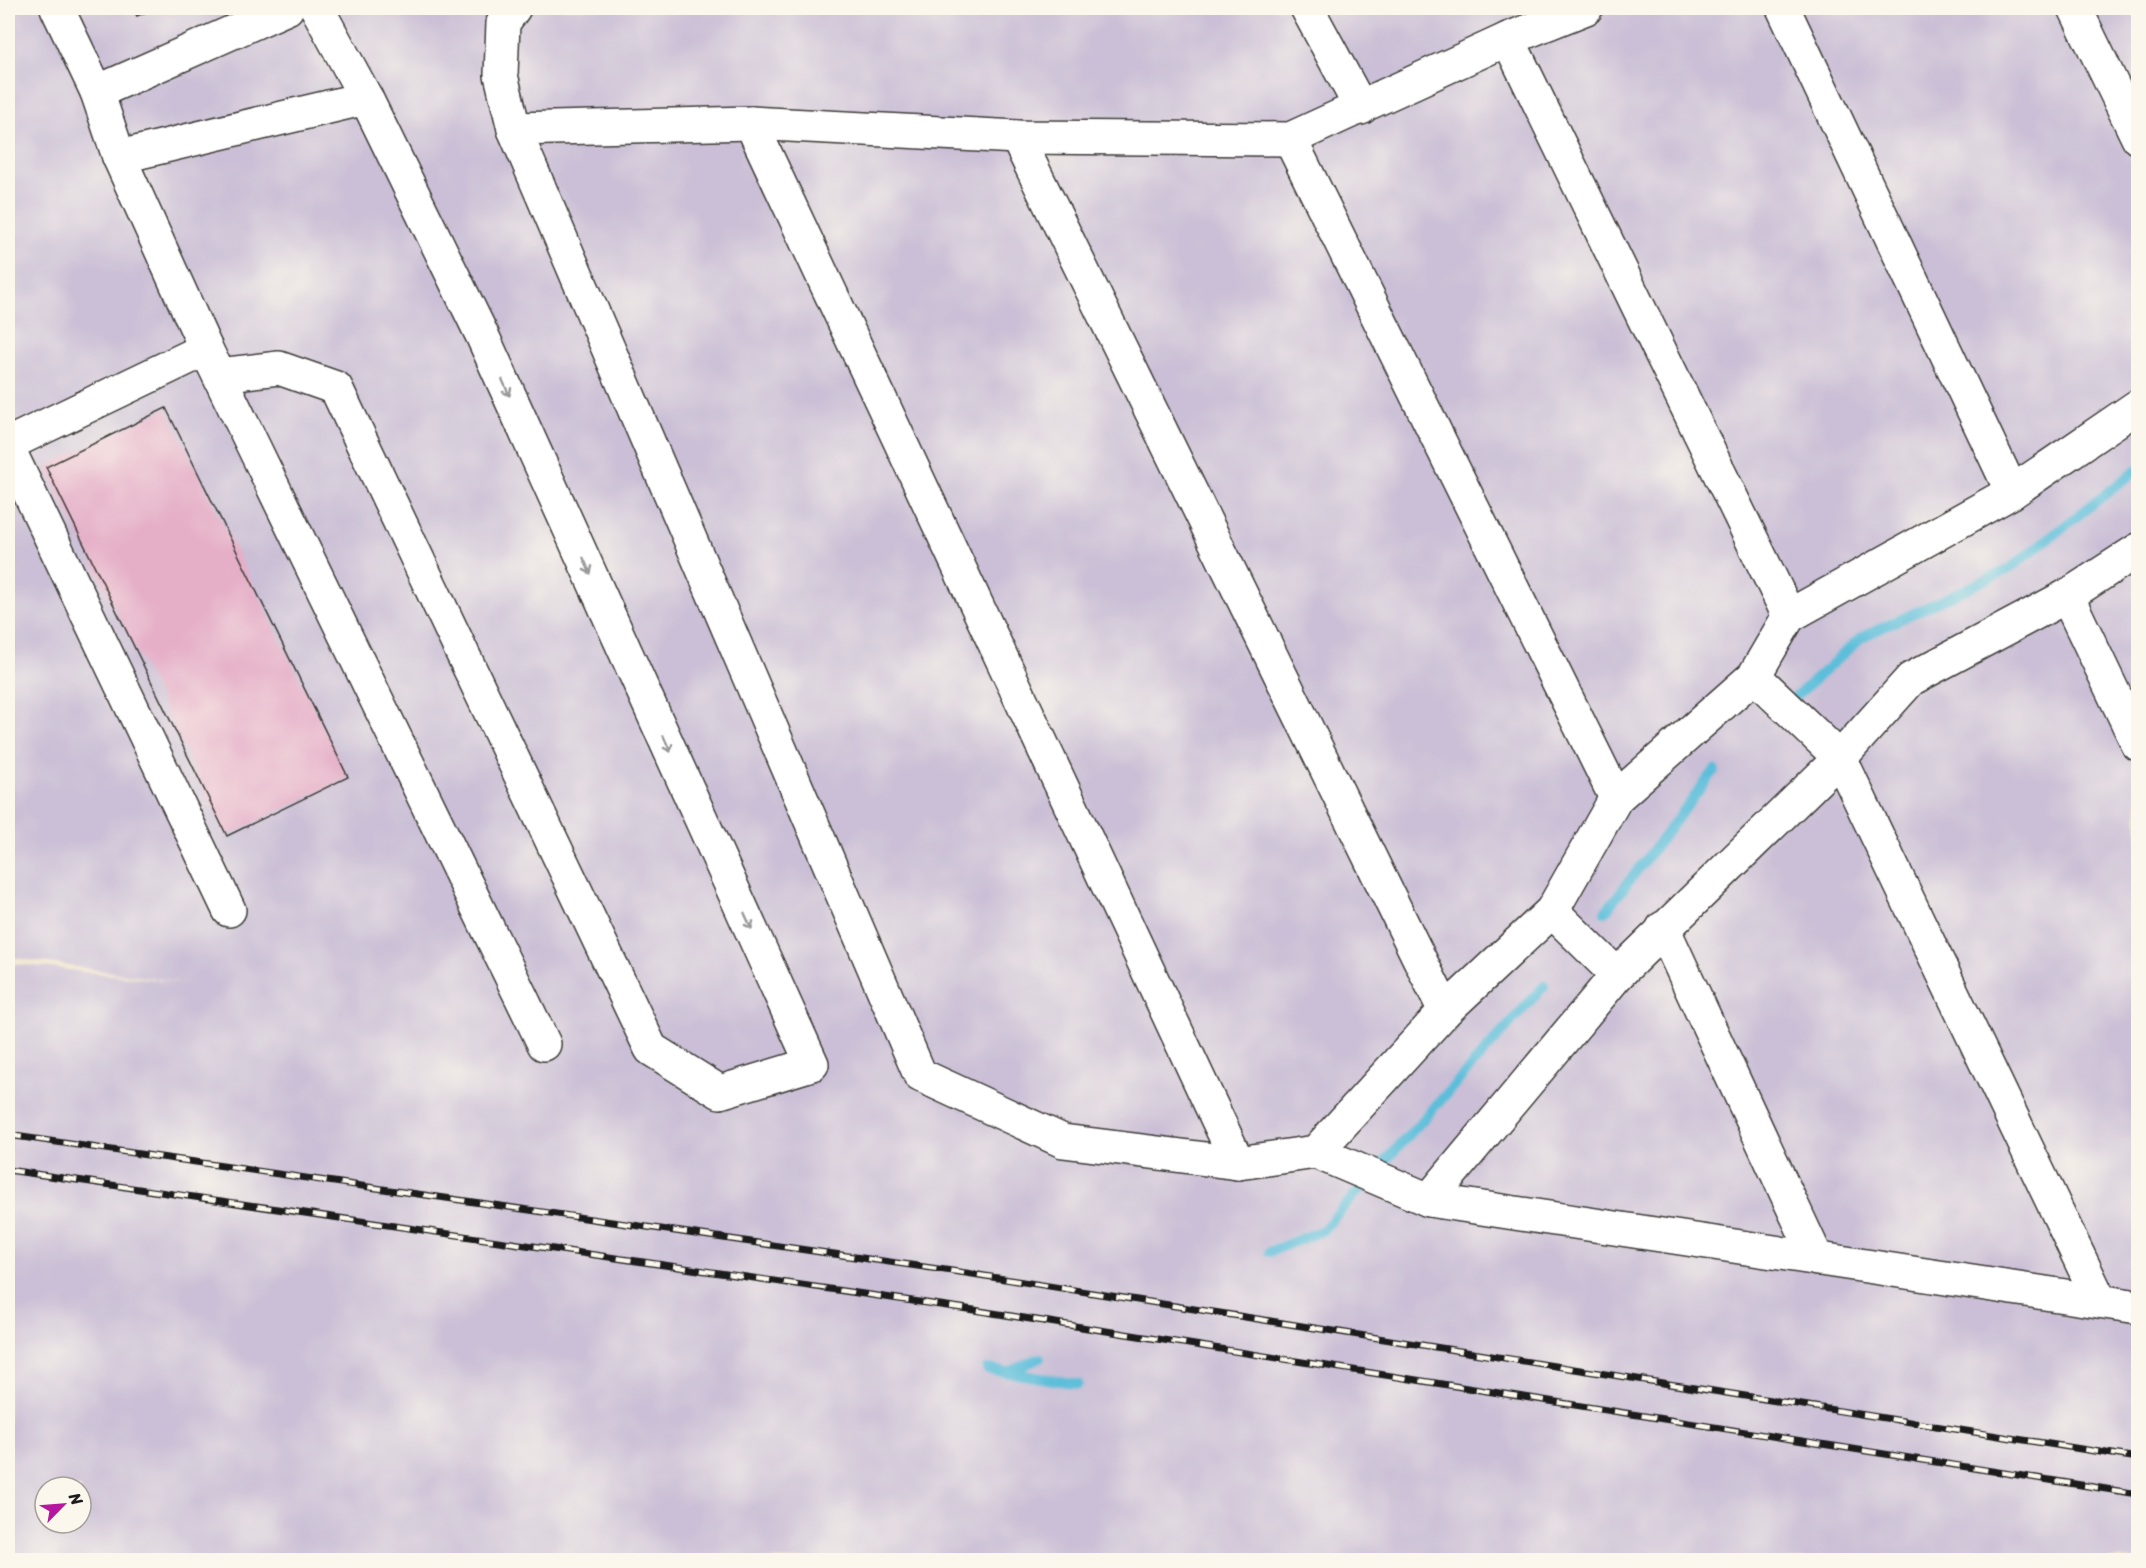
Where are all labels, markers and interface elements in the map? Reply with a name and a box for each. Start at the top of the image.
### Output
one-way arrow [501,379,512,397]
one-way arrow [582,557,593,575]
one-way arrow [662,734,674,752]
one-way arrow [743,912,755,930]
north arrow [33,1475,93,1535]
text: N [60,1487,92,1511]

